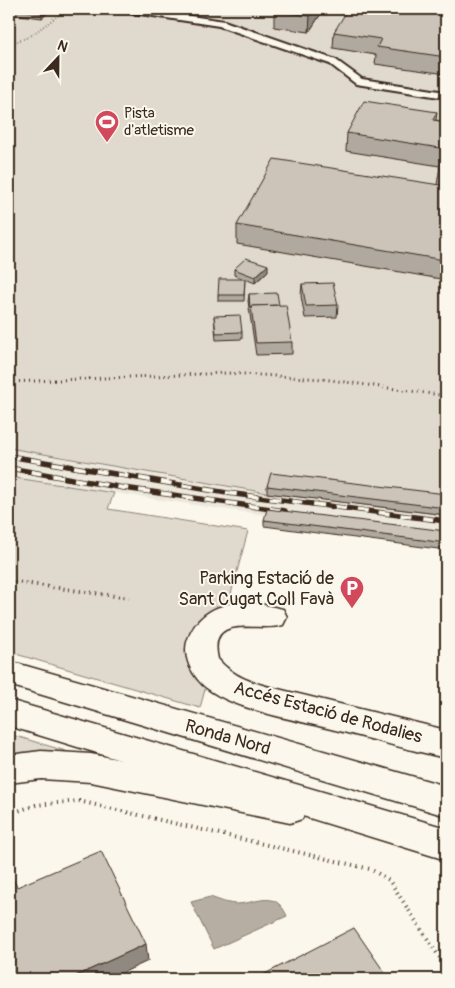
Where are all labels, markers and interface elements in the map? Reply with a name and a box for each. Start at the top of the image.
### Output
north arrow [32,32,82,82]
text: N [55,37,70,56]
place label: Pista d'atletisme [124,104,195,140]
sports icon: Pista d'atletisme [94,109,120,143]
place label: Parking Estació de Sant Cugat Coll Favà [179,567,334,611]
parking icon: Parking Estació de Sant Cugat Coll Favà [339,575,365,609]
street label: Accés Estació de Rodalies [231,676,425,749]
street label: Ronda Nord [182,714,273,761]

